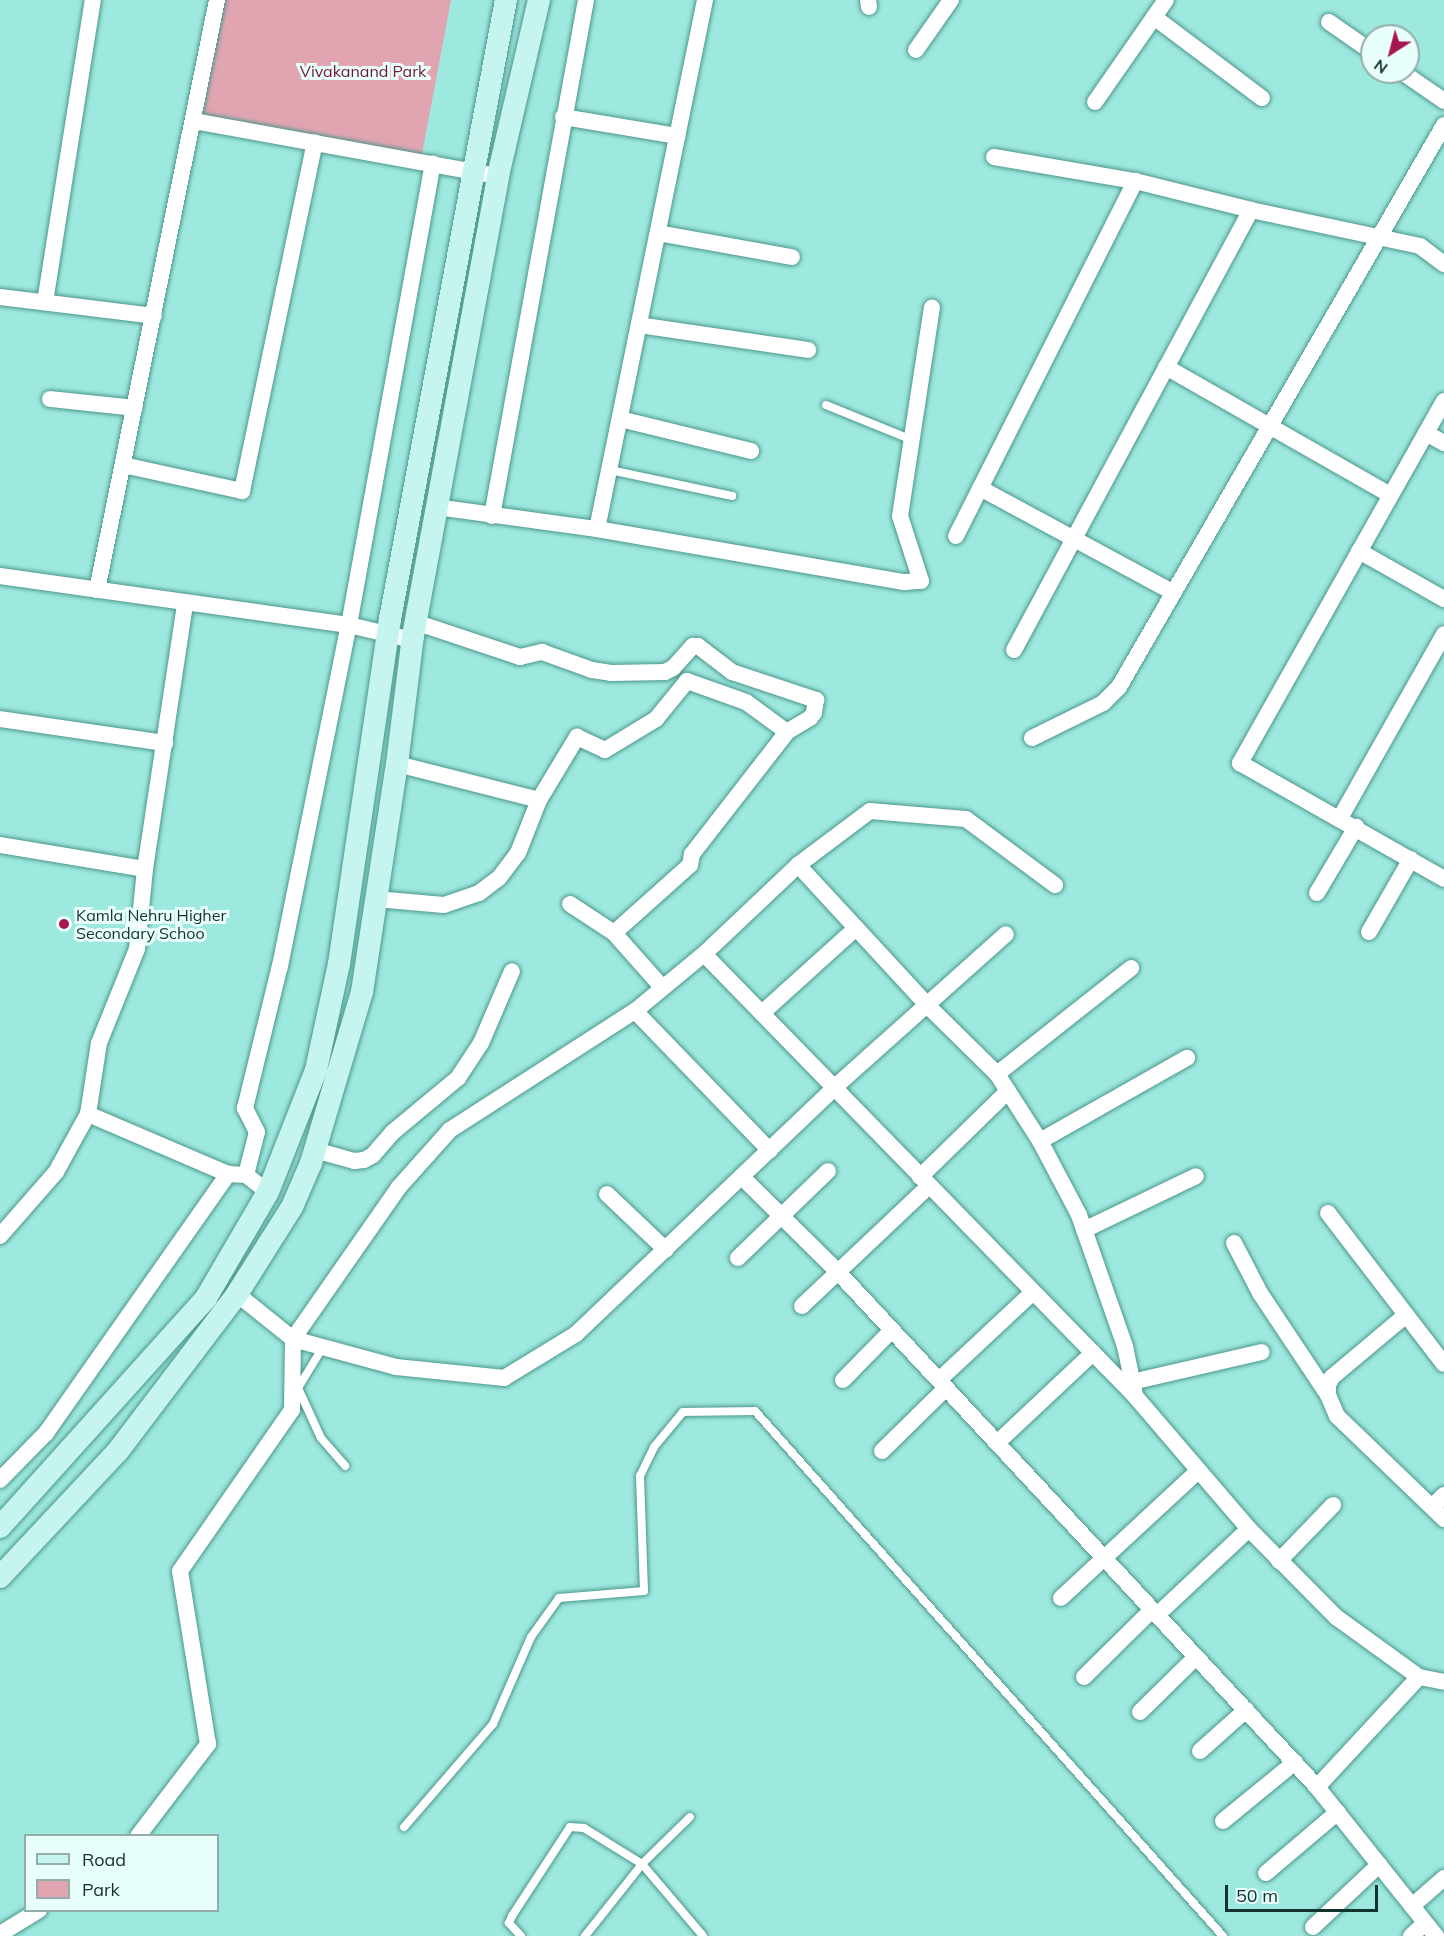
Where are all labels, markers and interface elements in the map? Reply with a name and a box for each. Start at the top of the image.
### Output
north arrow [1360,24,1420,84]
text: N [1370,55,1391,79]
park label: Vivakanand Park [300,61,426,81]
place label: Kamla Nehru Higher Secondary Schoo [76,905,226,943]
marker: Kamla Nehru Higher Secondary Schoo [57,917,71,931]
legend [24,1834,219,1912]
text: Road [82,1848,126,1871]
scale bar [1228,1873,1381,1911]
text: Park [82,1878,120,1901]
text: 50 m [1236,1884,1278,1907]

